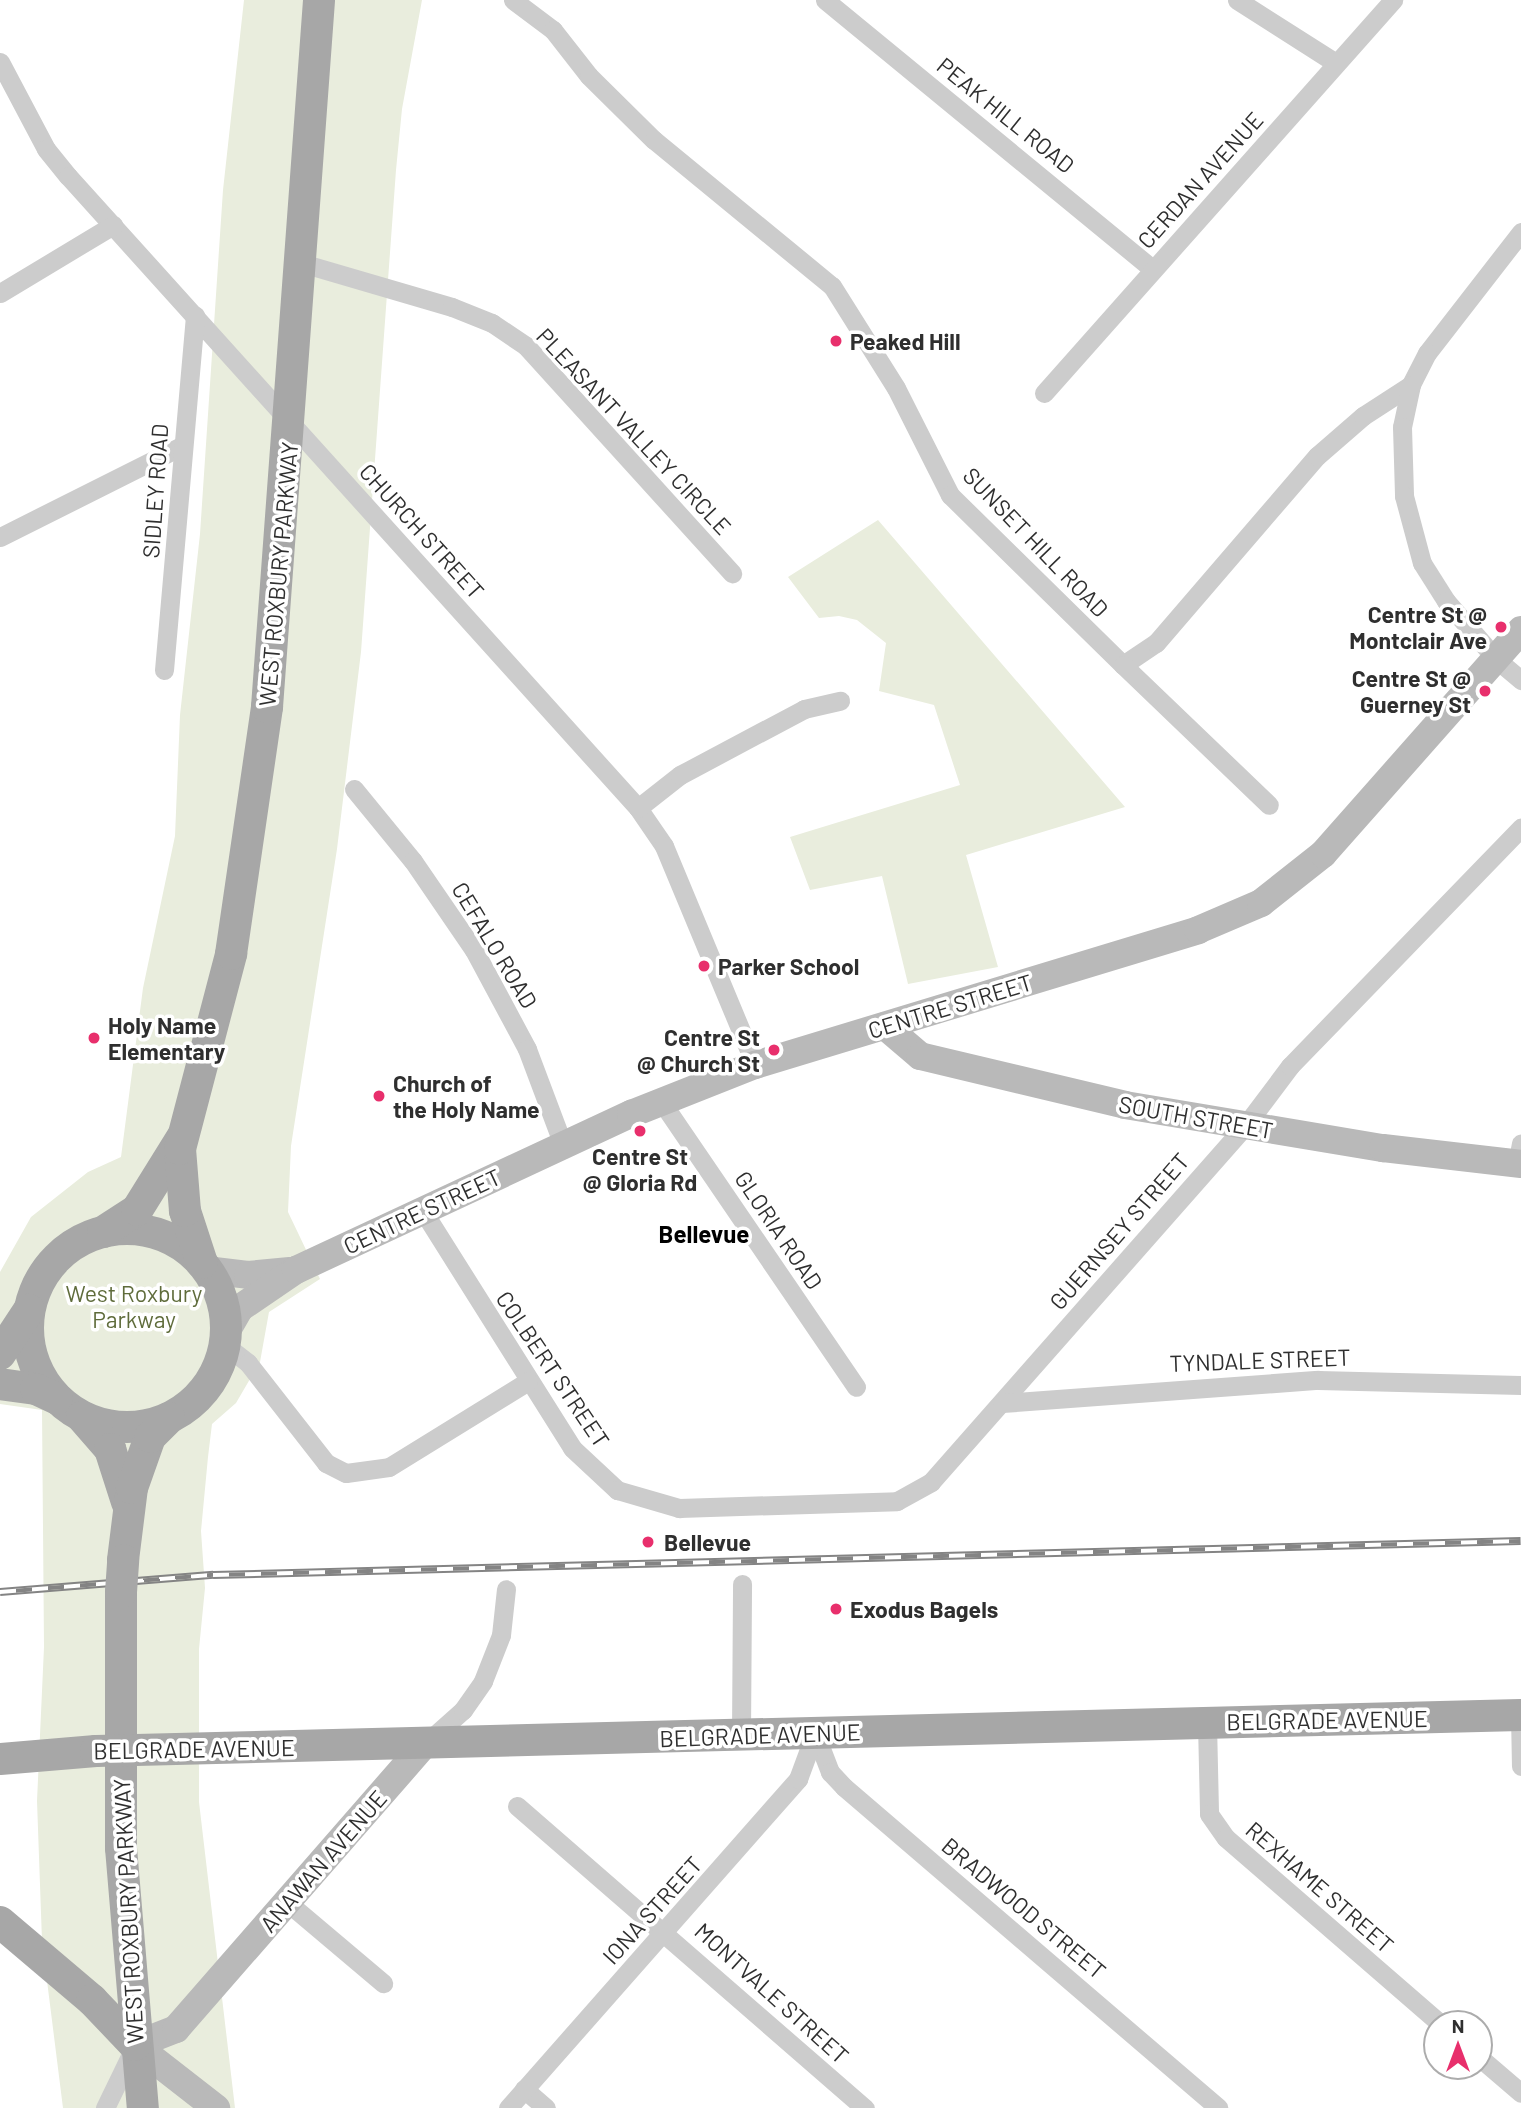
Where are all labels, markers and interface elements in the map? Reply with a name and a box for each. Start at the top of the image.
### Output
street label: PEAK HILL ROAD [932,51,1080,179]
street label: CERDAN AVENUE [1131,106,1269,254]
street label: PLEASANT VALLEY CIRCLE [531,322,737,540]
place label: Peaked Hill [850,327,961,355]
marker: Peaked Hill [828,333,844,349]
street label: SIDLEY ROAD [137,423,173,559]
street label: WEST ROXBURY PARKWAY [253,441,303,707]
street label: CHURCH STREET [354,458,490,604]
street label: SUNSET HILL ROAD [958,461,1114,623]
place label: Centre St @ Montclair Ave [1349,600,1487,654]
marker: Centre St @ Montclair Ave [1493,619,1509,635]
place label: Centre St @ Guerney St [1352,664,1471,718]
marker: Centre St @ Guerney St [1477,683,1493,699]
street label: CEFALO ROAD [447,877,543,1013]
place label: Parker School [718,952,859,980]
marker: Parker School [696,958,712,974]
street label: CENTRE STREET [865,968,1035,1044]
place label: Holy Name Elementary [108,1011,225,1065]
place label: Centre St @ Church St [637,1023,760,1077]
marker: Holy Name Elementary [86,1030,102,1046]
marker: Centre St @ Church St [766,1042,782,1058]
place label: Church of the Holy Name [393,1069,540,1123]
marker: Church of the Holy Name [371,1088,387,1104]
street label: SOUTH STREET [1117,1090,1275,1144]
marker: Centre St @ Gloria Rd [632,1123,648,1139]
place label: Centre St @ Gloria Rd [583,1142,697,1196]
street label: GUERNSEY STREET [1043,1147,1195,1315]
street label: CENTRE STREET [339,1163,505,1259]
street label: GLORIA ROAD [729,1166,829,1294]
district label: Bellevue [659,1220,749,1248]
park label: West Roxbury Parkway [66,1279,202,1333]
street label: COLBERT STREET [491,1286,615,1452]
street label: TYNDALE STREET [1169,1343,1351,1377]
place label: Bellevue [664,1528,751,1556]
marker: Bellevue [638,1532,658,1552]
place label: Exodus Bagels [850,1595,998,1623]
marker: Exodus Bagels [828,1601,844,1617]
street label: BELGRADE AVENUE [1226,1704,1428,1736]
street label: BELGRADE AVENUE [659,1718,861,1752]
street label: BELGRADE AVENUE [93,1733,295,1765]
street label: WEST ROXBURY PARKWAY [107,1778,149,2044]
street label: ANAWAN AVENUE [254,1784,392,1938]
street label: REXHAME STREET [1240,1815,1400,1959]
street label: BRADWOOD STREET [937,1831,1111,1985]
street label: IONA STREET [596,1850,708,1970]
street label: MONTVALE STREET [689,1917,855,2069]
north arrow [1423,2010,1493,2080]
text: N [1452,2014,1464,2037]

